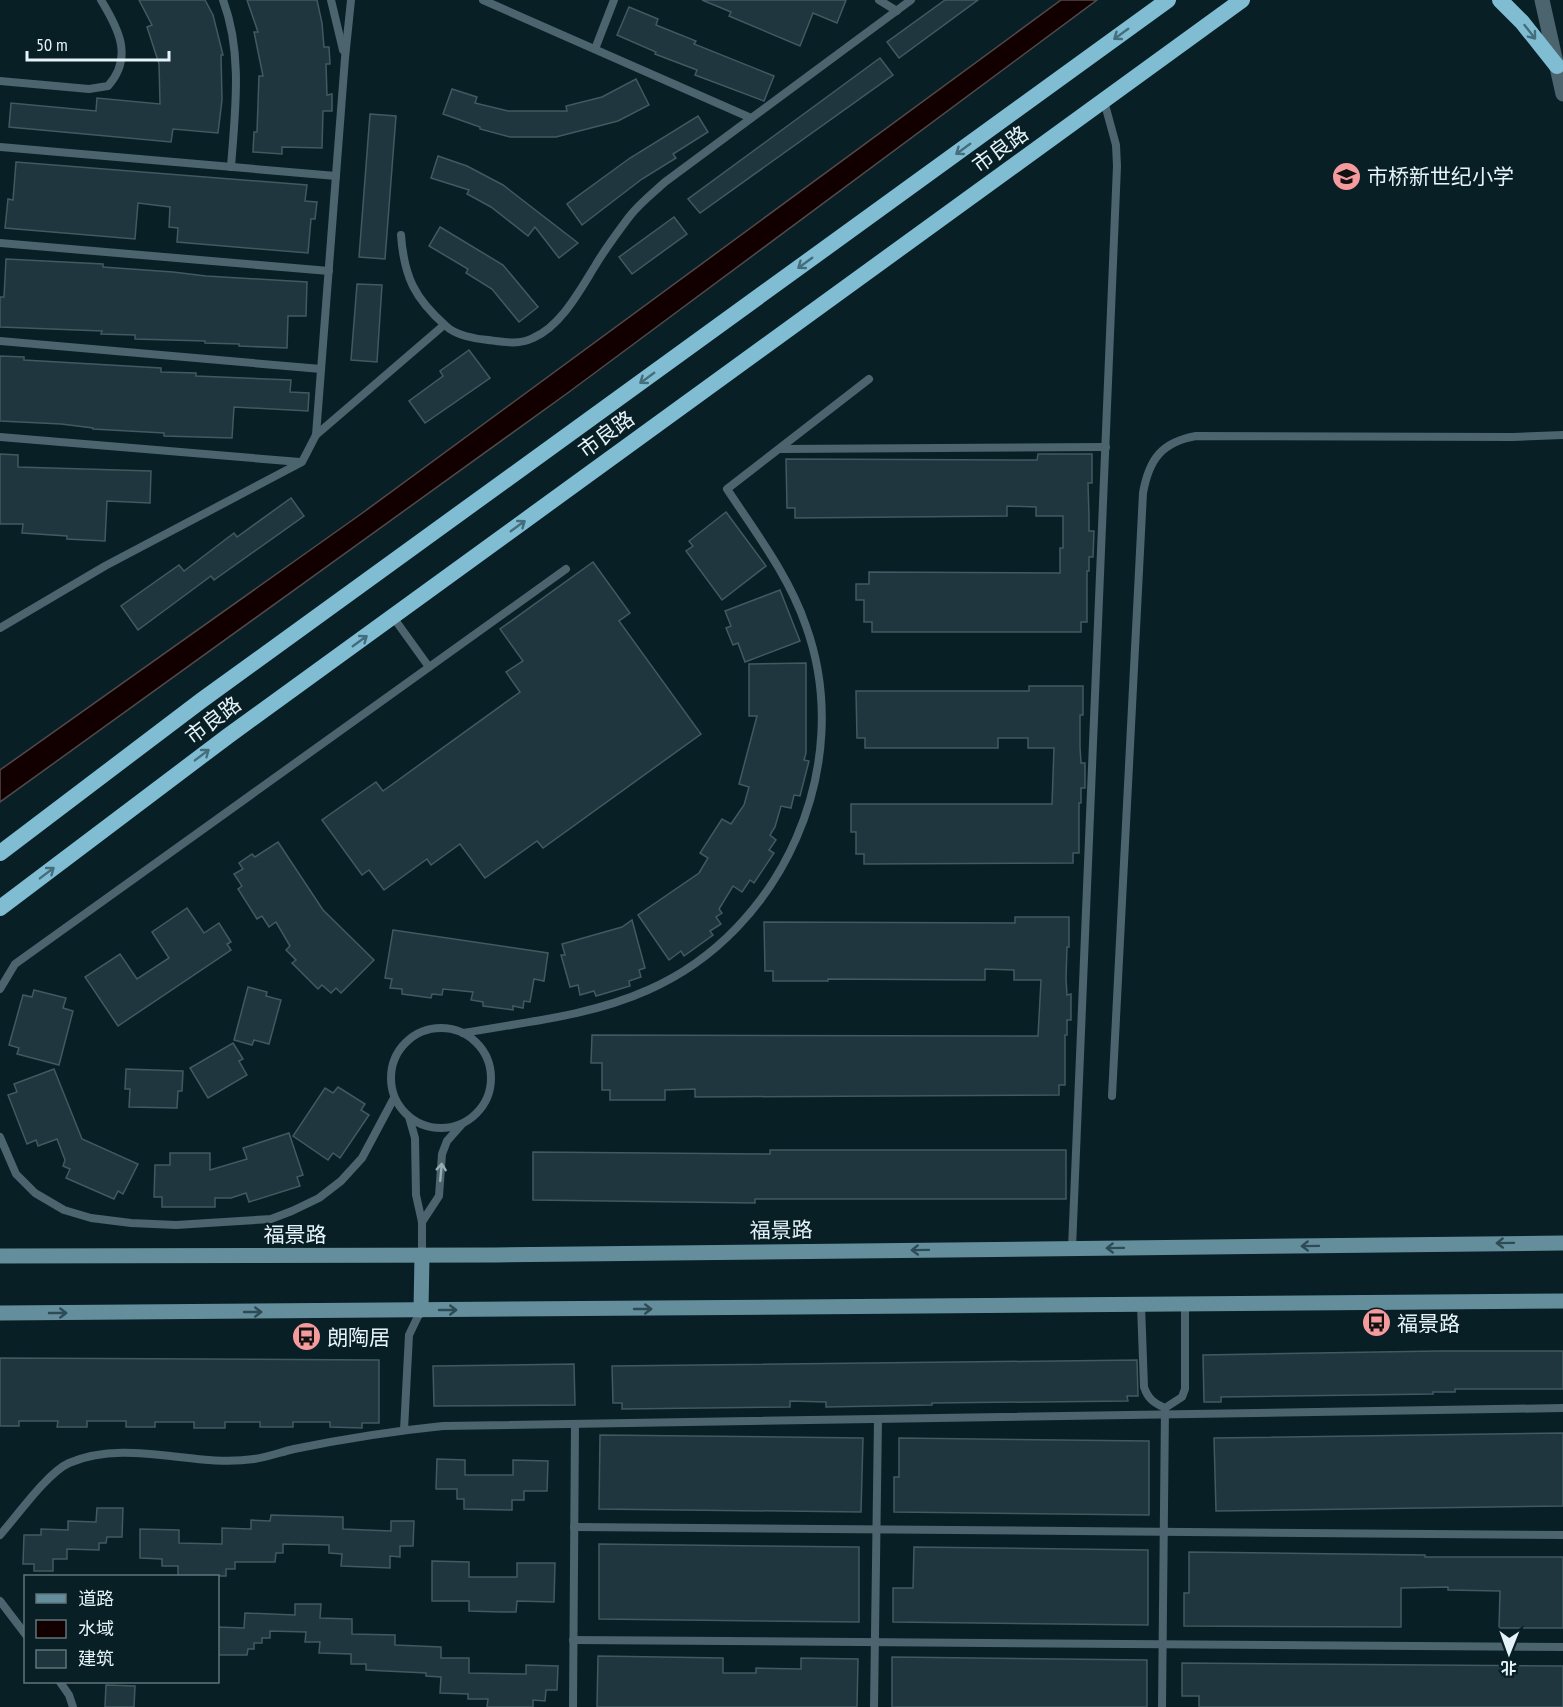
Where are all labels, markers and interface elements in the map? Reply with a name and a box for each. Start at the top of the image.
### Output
scale bar [27,24,170,62]
one-way arrow [1523,24,1536,40]
one-way arrow [1113,28,1129,41]
text: 50 m [36,33,68,56]
street label: 市良路 [967,120,1033,178]
one-way arrow [955,143,971,155]
school or university icon: 市桥新世纪小学 [1330,160,1362,192]
place label: 市桥新世纪小学 [1367,163,1514,190]
one-way arrow [797,257,813,269]
one-way arrow [640,372,656,384]
street label: 市良路 [573,405,639,463]
one-way arrow [509,520,525,532]
one-way arrow [351,634,367,647]
street label: 市良路 [180,690,246,750]
one-way arrow [194,749,210,762]
one-way arrow [38,867,54,879]
one-way arrow [435,1162,446,1182]
street label: 福景路 [749,1216,813,1244]
street label: 福景路 [264,1221,327,1248]
one-way arrow [1495,1237,1515,1249]
one-way arrow [1300,1240,1320,1251]
one-way arrow [1105,1242,1125,1254]
one-way arrow [910,1244,930,1256]
one-way arrow [633,1303,653,1315]
one-way arrow [438,1304,458,1316]
one-way arrow [243,1306,263,1318]
one-way arrow [48,1307,68,1319]
bus stop icon: 福景路 [1360,1307,1392,1339]
place label: 福景路 [1397,1310,1460,1337]
bus stop icon: 朗陶居 [290,1321,322,1353]
place label: 朗陶居 [327,1324,390,1351]
legend [24,1575,219,1683]
text: 道路 [78,1587,114,1610]
text: 水域 [78,1617,114,1640]
north arrow [1479,1623,1539,1683]
text: 建筑 [78,1647,114,1670]
text: 北 [1501,1658,1517,1678]

